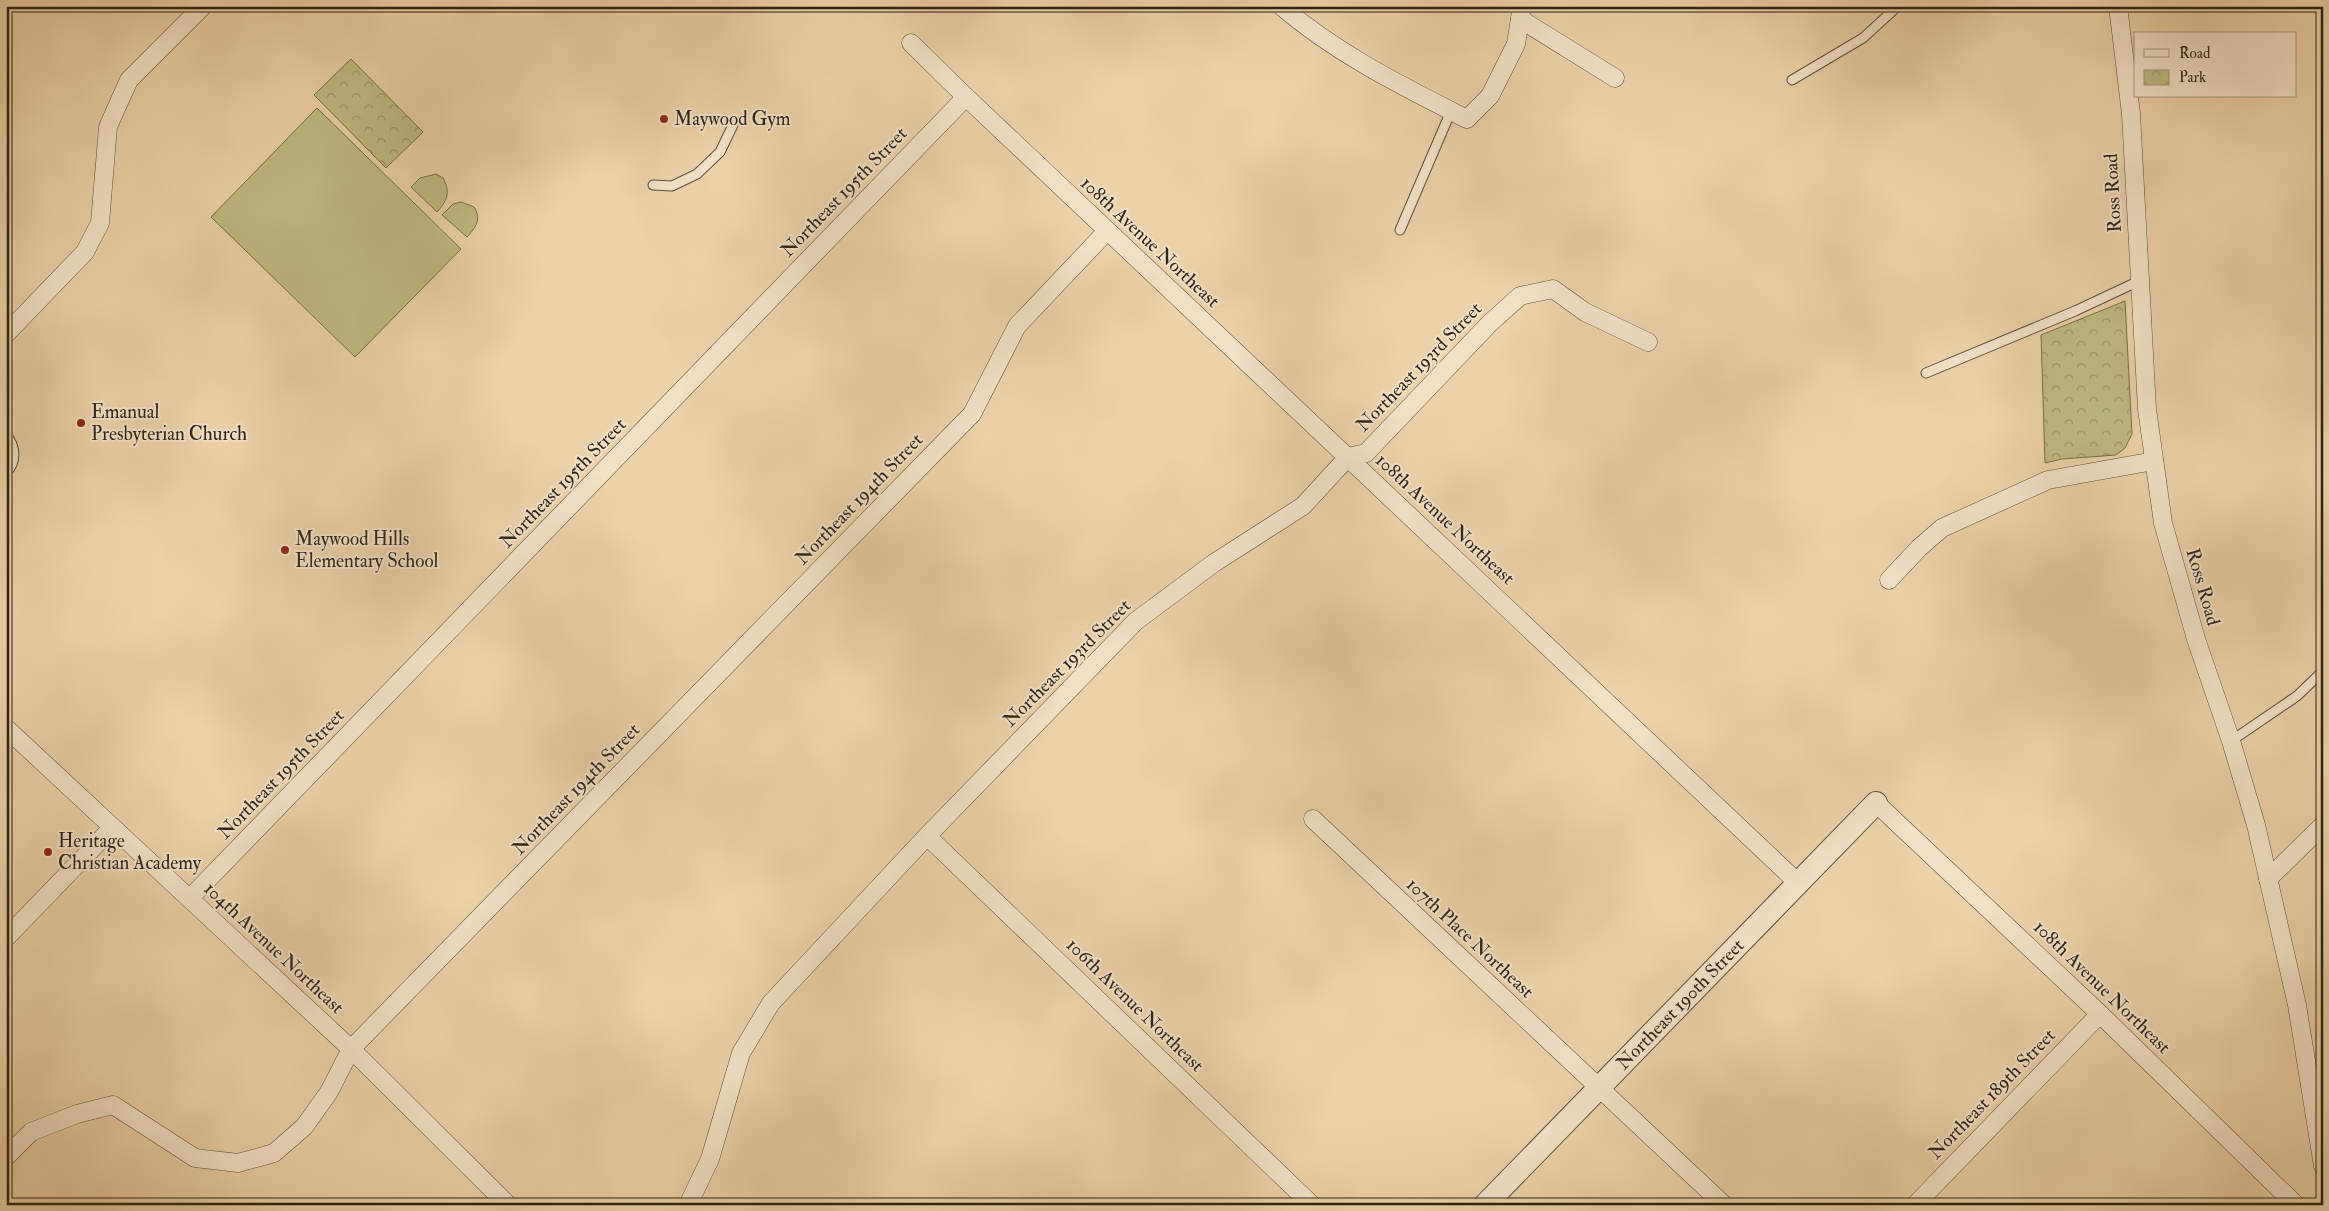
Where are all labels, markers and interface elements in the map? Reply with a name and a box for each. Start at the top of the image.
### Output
legend [2134,32,2296,98]
text: Road [2179,44,2211,63]
text: Park [2179,68,2206,87]
place label: Maywood Gym [674,107,791,131]
marker: Maywood Gym [658,113,670,125]
street label: Northeast 195th Street [776,122,912,262]
street label: Ross Road [2099,152,2127,233]
street label: 108th Avenue Northeast [1075,171,1225,313]
street label: Northeast 193rd Street [1351,297,1487,437]
place label: Emanual Presbyterian Church [91,400,247,446]
street label: Northeast 195th Street [495,413,631,553]
marker: Emanual Presbyterian Church [75,417,87,429]
street label: Northeast 194th Street [790,428,928,570]
street label: 108th Avenue Northeast [1370,448,1520,590]
place label: Maywood Hills Elementary School [295,527,439,573]
marker: Maywood Hills Elementary School [279,544,291,556]
street label: Ross Road [2181,546,2226,629]
street label: Northeast 193rd Street [998,594,1136,732]
street label: Northeast 195th Street [213,704,349,844]
street label: Northeast 194th Street [507,718,645,860]
place label: Heritage Christian Academy [58,829,202,875]
marker: Heritage Christian Academy [42,846,54,858]
street label: 107th Place Northeast [1401,873,1539,1003]
street label: 104th Avenue Northeast [199,877,349,1019]
street label: 108th Avenue Northeast [2028,915,2176,1059]
street label: 106th Avenue Northeast [1061,933,1209,1077]
street label: Northeast 190th Street [1611,934,1749,1075]
street label: Northeast 189th Street [1923,1024,2061,1164]

